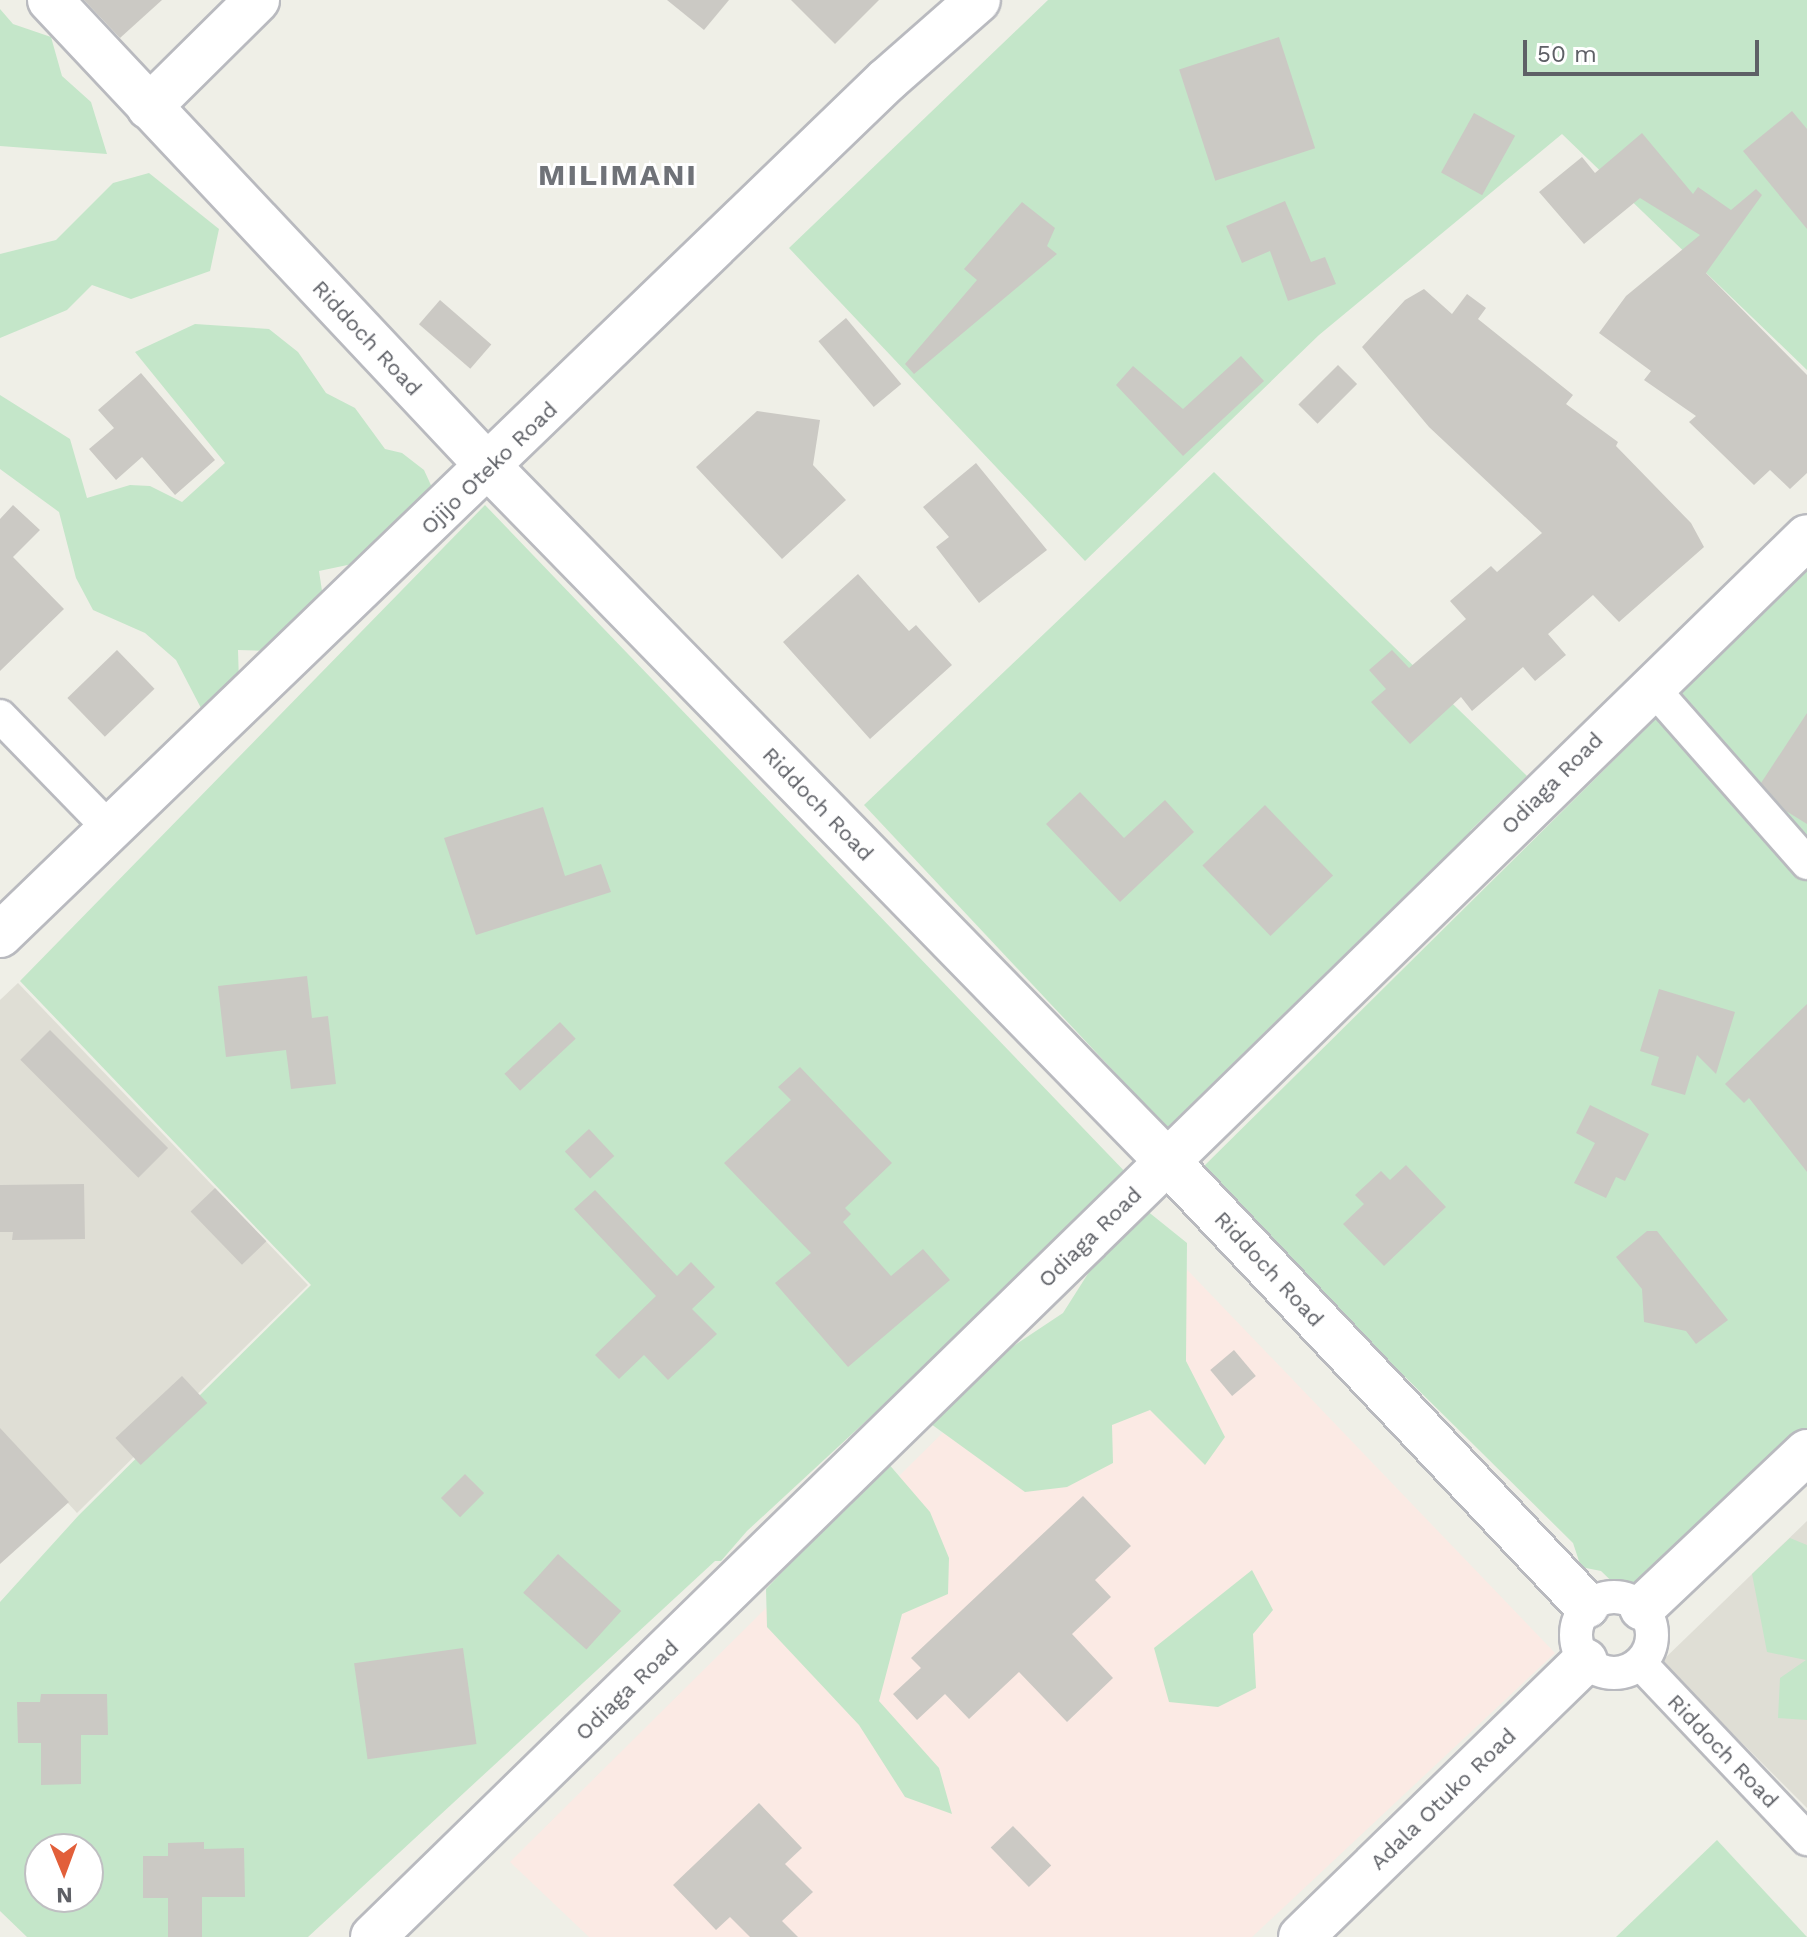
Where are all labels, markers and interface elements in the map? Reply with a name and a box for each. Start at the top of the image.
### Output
scale bar [1527,24,1763,74]
text: 50 m [1537,40,1597,68]
district label: MILIMANI [538,157,698,193]
street label: Riddoch Road [307,275,427,401]
street label: Ojijo Oteko Road [415,396,563,540]
street label: Odiaga Road [1495,726,1609,840]
street label: Riddoch Road [757,741,879,867]
street label: Odiaga Road [1033,1181,1147,1293]
street label: Riddoch Road [1209,1206,1329,1332]
street label: Odiaga Road [570,1634,684,1746]
street label: Riddoch Road [1662,1688,1784,1814]
street label: Adala Otuko Road [1364,1722,1522,1876]
north arrow [24,1833,104,1913]
text: N [56,1883,73,1908]

